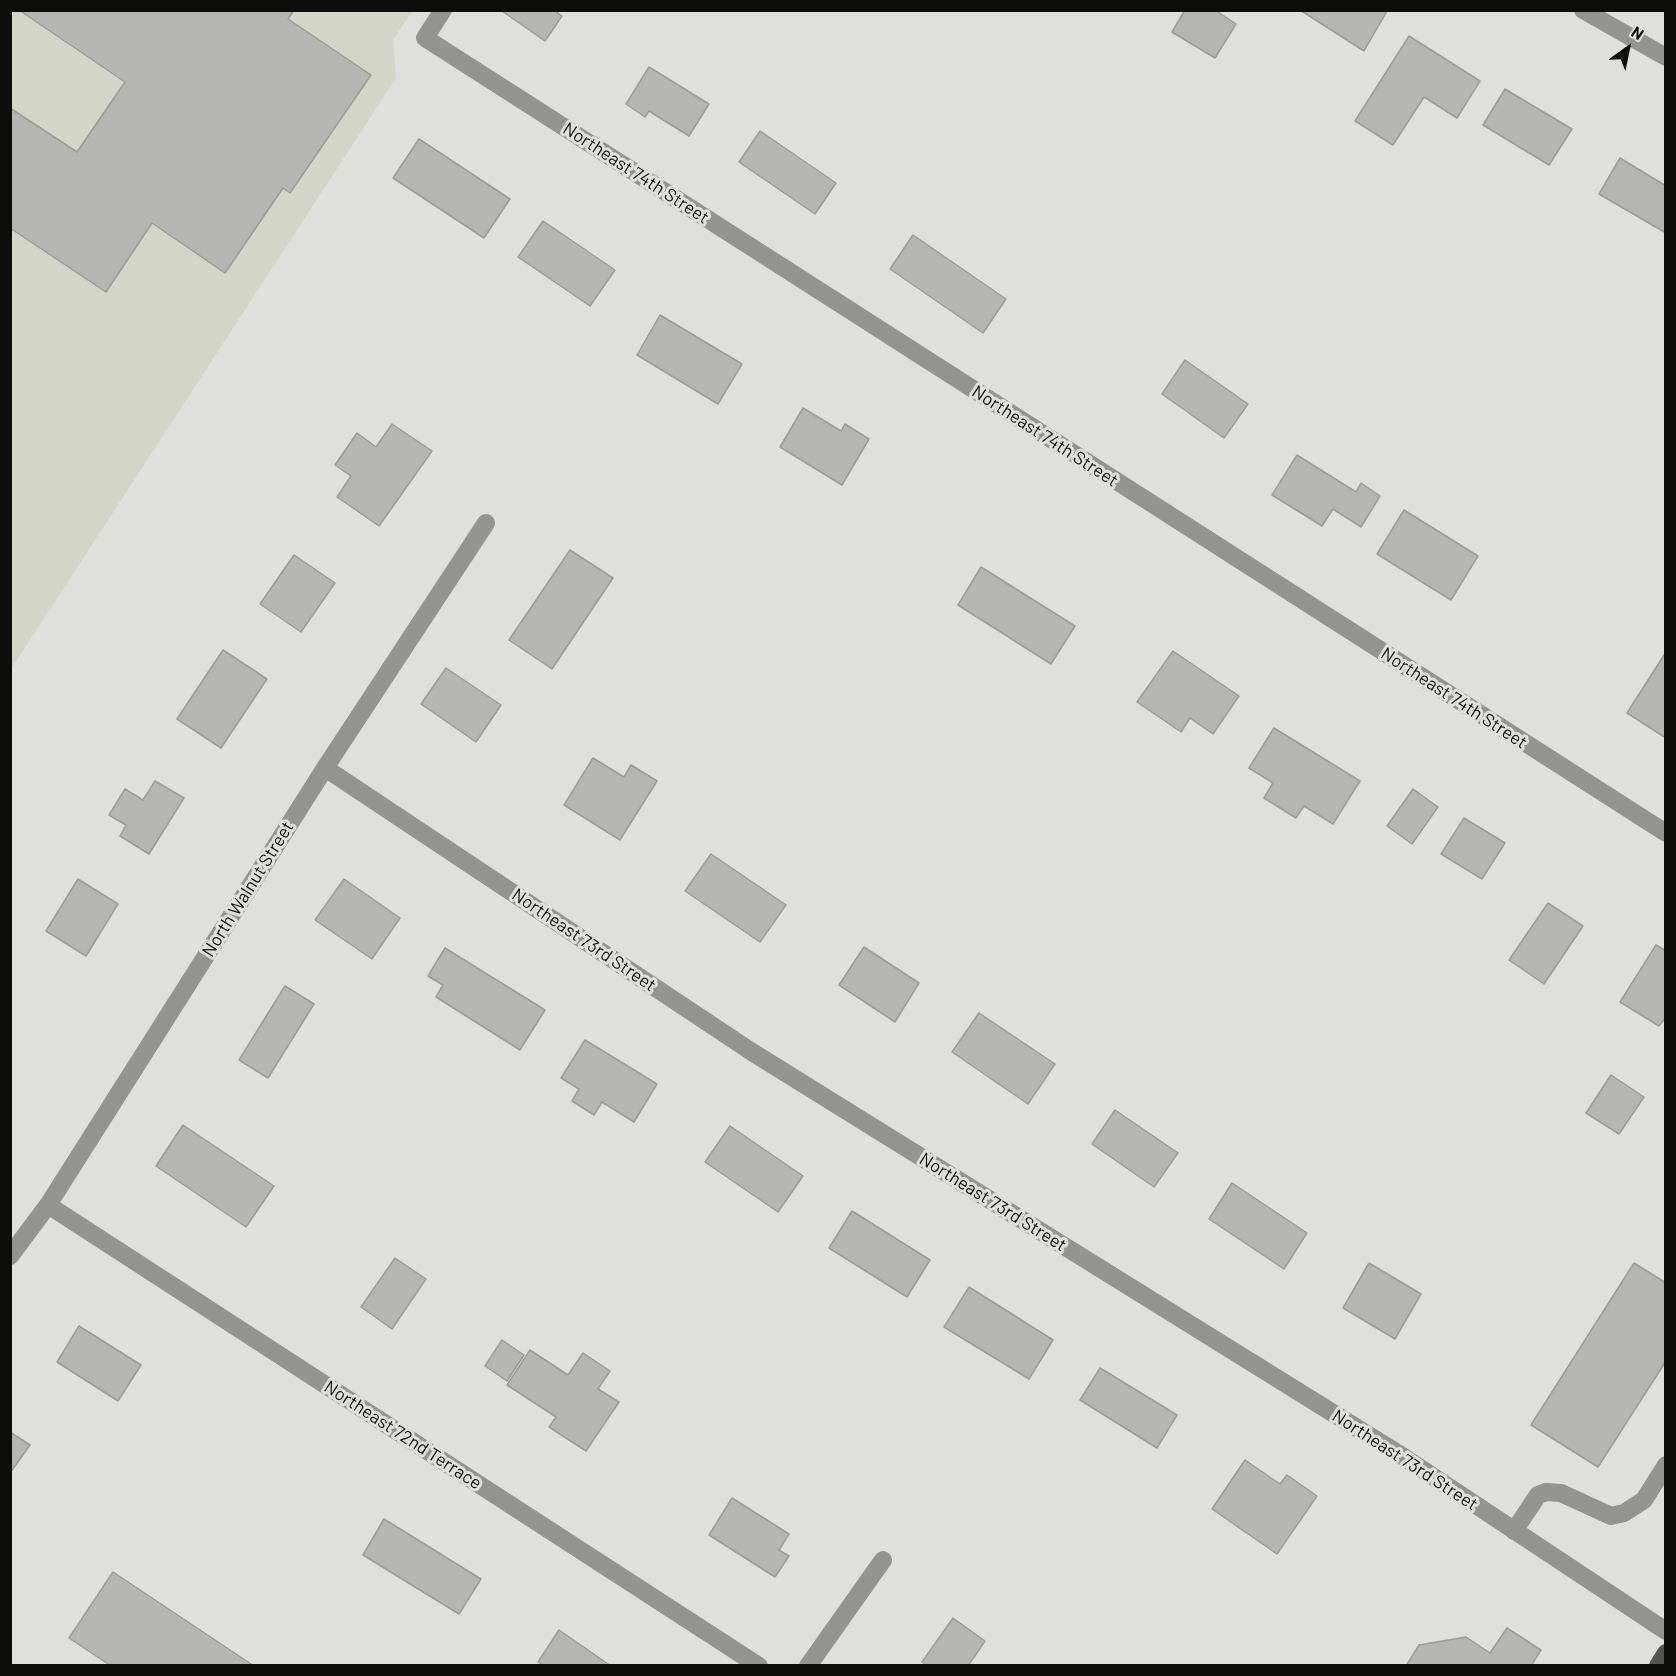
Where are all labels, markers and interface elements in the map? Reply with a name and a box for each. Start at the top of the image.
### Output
north arrow [1598,18,1658,78]
text: N [1628,22,1648,43]
street label: Northeast 74th Street [559,118,713,228]
street label: Northeast 74th Street [968,381,1122,491]
street label: Northeast 74th Street [1377,643,1531,753]
street label: North Walnut Street [198,817,298,961]
street label: Northeast 73rd Street [508,884,660,996]
street label: Northeast 73rd Street [916,1148,1070,1256]
street label: Northeast 72nd Terrace [320,1376,486,1494]
street label: Northeast 73rd Street [1328,1405,1482,1515]

